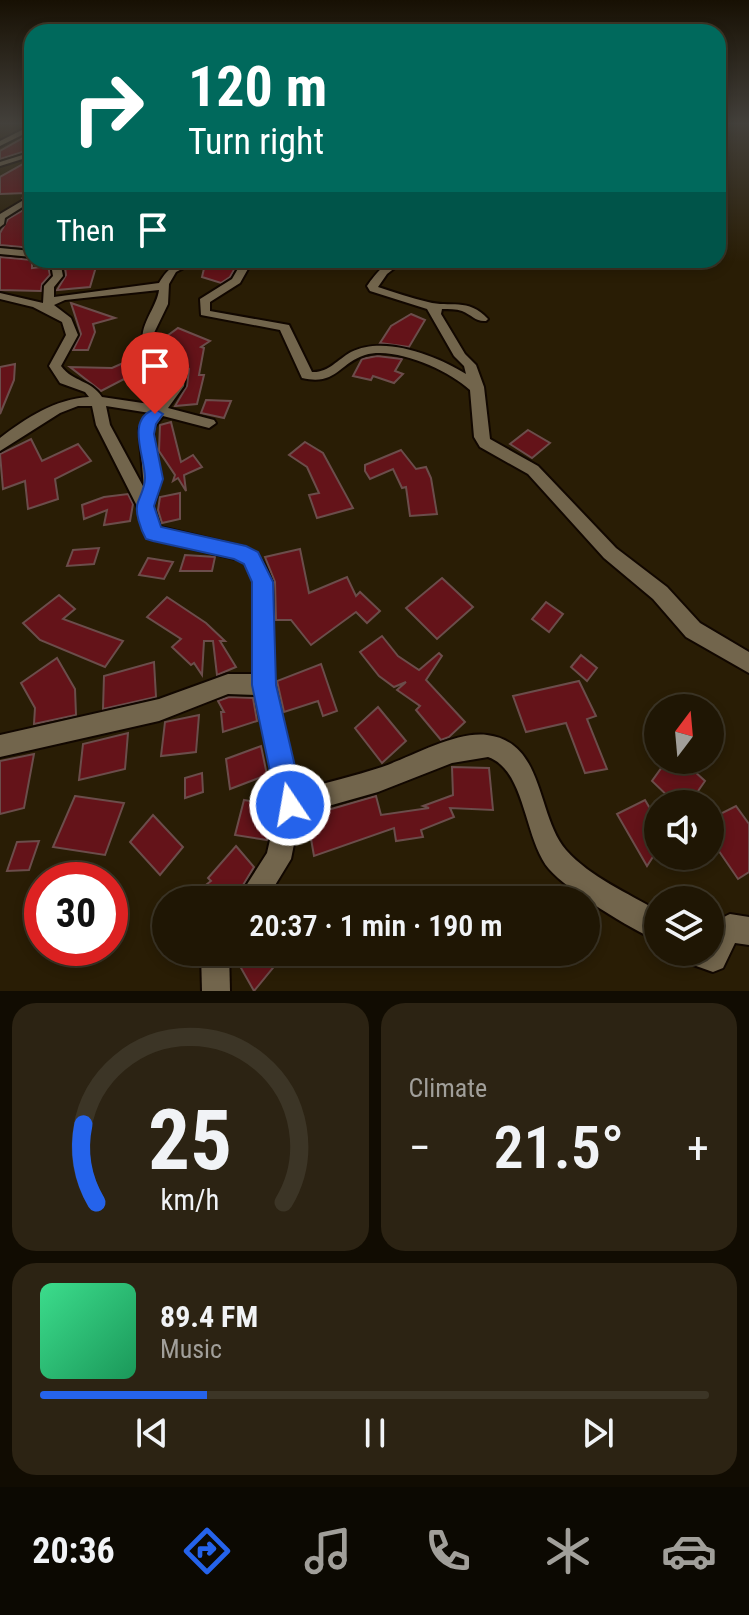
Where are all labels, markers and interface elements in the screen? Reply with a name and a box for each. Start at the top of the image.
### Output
text: 120 m [188,54,327,120]
icon: right [56,56,160,160]
text: Turn right [188,121,324,163]
icon: arrive [131,208,175,252]
text: Then [56,213,115,248]
pin [121,332,189,414]
icon: arrive [133,344,177,388]
north arrow [644,694,724,774]
map controls [644,694,724,966]
position arrow [248,763,332,847]
button: sound [644,790,724,870]
speed limit sign: 30 [24,862,128,966]
button: layers [644,886,724,966]
text: 20:37 · 1 min · 190 m [249,908,503,943]
text: Climate [409,1073,487,1103]
text: 25 [148,1092,232,1189]
text: 21.5° [493,1112,624,1183]
text: − [409,1122,431,1174]
text: + [687,1122,709,1174]
text: km/h [161,1183,220,1217]
text: 89.4 FM [160,1299,258,1334]
text: Music [160,1334,222,1364]
icon: previous [130,1411,174,1455]
icon: pause [353,1411,397,1455]
icon: next [576,1411,620,1455]
icon: directions [179,1523,235,1579]
icon: music [300,1523,356,1579]
icon: phone [420,1523,476,1579]
icon: climate [540,1523,596,1579]
icon: car [661,1523,717,1579]
text: 20:36 [32,1530,115,1572]

